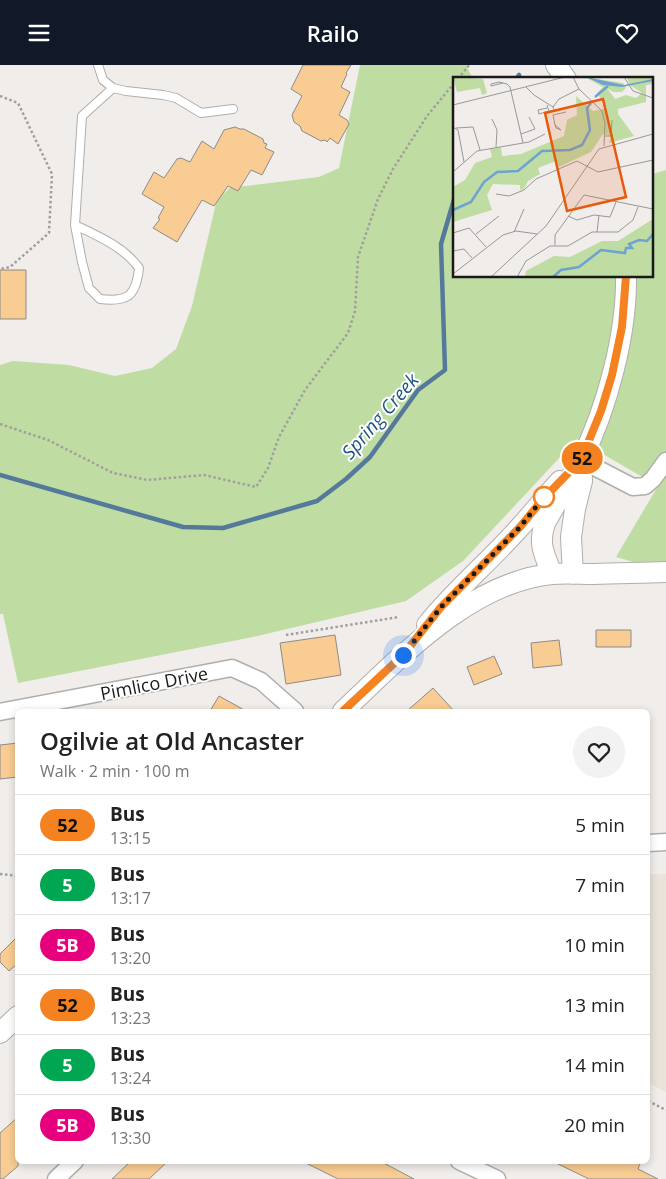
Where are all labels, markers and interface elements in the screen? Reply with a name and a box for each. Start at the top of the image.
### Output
text: Railo [307,18,359,48]
icon: menu [25,19,53,47]
icon: heart [613,19,641,47]
inset map [453,77,654,277]
water label: Spring Creek [336,367,425,464]
line badge: 52 [560,442,604,474]
text: 52 [572,446,592,470]
unlabelled marker [533,486,555,508]
your location [391,643,416,668]
street label: Pimlico Drive [98,661,210,705]
text: Ogilvie at Old Ancaster [40,724,304,757]
button: heart [573,726,625,778]
text: Walk · 2 min · 100 m [40,760,190,782]
text: Bus [110,801,145,827]
text: 5 min [575,812,625,838]
text: 52 [57,813,78,837]
text: 13:15 [110,827,151,849]
text: Bus [110,861,145,887]
text: 7 min [575,872,625,898]
text: 5 [62,873,73,897]
text: 13:17 [110,887,151,909]
text: Bus [110,921,145,947]
text: 10 min [564,932,625,958]
text: 5B [56,933,79,957]
text: 13:20 [110,947,151,969]
text: Bus [110,981,145,1007]
text: 13 min [564,992,625,1018]
text: 52 [57,993,78,1017]
text: 13:23 [110,1007,151,1029]
text: Bus [110,1041,145,1067]
text: 14 min [564,1052,625,1078]
text: 5 [62,1053,73,1077]
text: 13:24 [110,1067,151,1089]
text: Bus [110,1101,145,1127]
text: 20 min [564,1112,625,1138]
text: 5B [56,1113,79,1137]
text: 13:30 [110,1127,151,1149]

